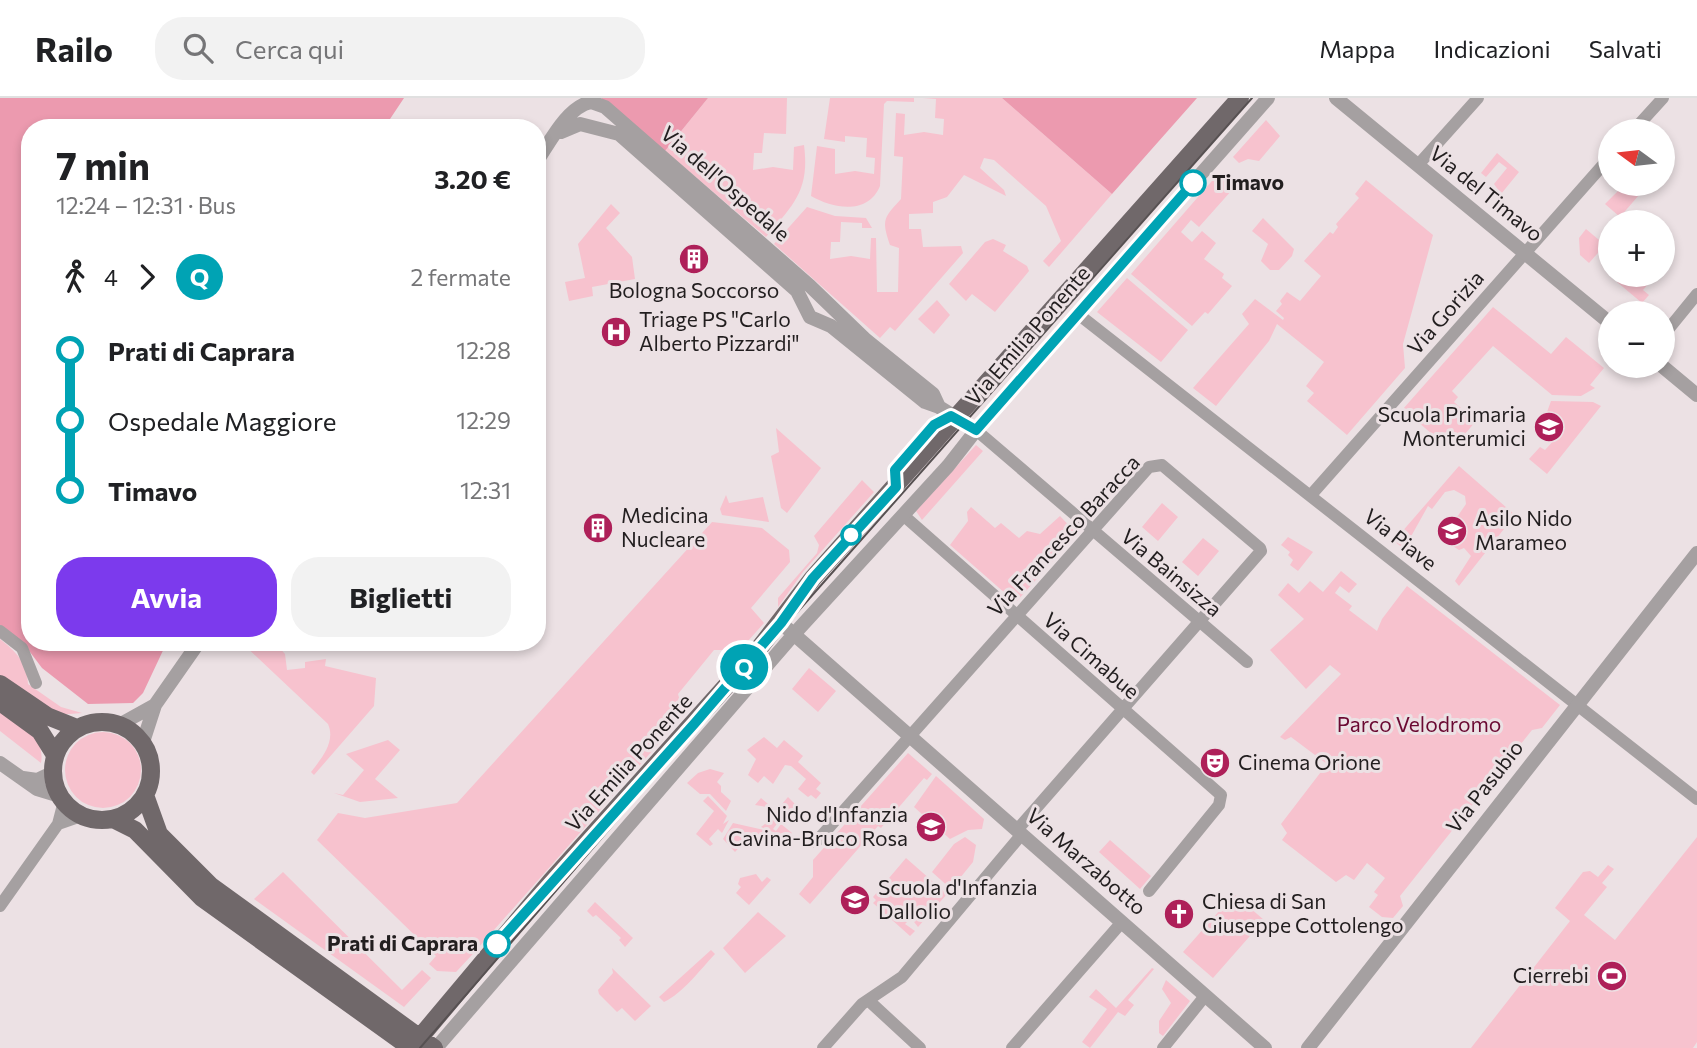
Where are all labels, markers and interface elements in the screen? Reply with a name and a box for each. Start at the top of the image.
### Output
search box [155,17,645,80]
text: Railo [35,28,113,69]
icon: search [179,29,217,67]
text: Cerca qui [235,33,344,64]
text: Mappa [1319,34,1395,63]
text: Indicazioni [1433,34,1551,63]
text: Salvati [1589,34,1662,63]
north arrow [1598,119,1675,196]
map controls [1598,119,1675,378]
street label: Via dell'Ospedale [656,120,796,246]
street label: Via del Timavo [1425,140,1549,246]
text: 7 min [56,141,150,188]
text: 3.20 € [434,163,511,194]
place label: Timavo [1212,169,1284,194]
marker: Timavo [1180,170,1206,196]
text: 12:24 – 12:31 · Bus [56,191,236,219]
button: + [1598,210,1675,287]
building icon: Bologna Soccorso [677,242,711,276]
icon: walk [56,258,94,296]
icon: forward [128,258,166,296]
street label: Via Emilia Ponente [959,260,1094,410]
text: Q [190,262,209,291]
text: 4 [104,263,118,291]
text: 2 fermate [411,263,511,291]
street label: Via Gorizia [1402,265,1488,359]
place label: Bologna Soccorso [609,277,779,302]
button: − [1598,301,1675,378]
place label: Triage PS "Carlo Alberto Pizzardi" [639,306,800,355]
hospital icon: Triage PS "Carlo Alberto Pizzardi" [599,315,633,349]
text: Prati di Caprara [108,335,295,366]
text: 12:28 [456,336,511,364]
place label: Scuola Primaria Monterumici [1378,401,1526,450]
text: Ospedale Maggiore [108,405,336,436]
text: 12:29 [456,406,511,434]
school or university icon: Scuola Primaria Monterumici [1532,410,1566,444]
street label: Via Francesco Baracca [982,449,1144,621]
text: Timavo [108,475,197,506]
text: 12:31 [460,476,511,504]
place label: Medicina Nucleare [621,502,708,551]
street label: Via Piave [1359,503,1442,575]
place label: Asilo Nido Marameo [1475,505,1572,554]
building icon: Medicina Nucleare [581,511,615,545]
school or university icon: Asilo Nido Marameo [1435,514,1469,548]
street label: Via Bainsizza [1117,523,1227,621]
unlabelled marker [841,525,861,545]
button: Avvia [56,557,277,637]
button: Biglietti [291,557,511,637]
street label: Via Cimabue [1039,606,1145,703]
line badge: Q [721,644,767,690]
text: Q [734,652,754,681]
street label: Via Emilia Ponente [559,688,696,836]
park label: Parco Velodromo [1337,711,1501,736]
street label: Via Pasubio [1440,735,1528,837]
theatre icon: Cinema Orione [1198,746,1232,780]
place label: Cinema Orione [1238,749,1381,774]
place label: Nido d'Infanzia Cavina-Bruco Rosa [728,801,908,850]
street label: Via Marzabotto [1022,802,1152,919]
school or university icon: Nido d'Infanzia Cavina-Bruco Rosa [914,810,948,844]
place label: Scuola d'Infanzia Dallolio [878,874,1038,923]
school or university icon: Scuola d'Infanzia Dallolio [838,883,872,917]
place label: Chiesa di San Giuseppe Cottolengo [1202,888,1404,937]
church icon: Chiesa di San Giuseppe Cottolengo [1162,897,1196,931]
place label: Prati di Caprara [327,930,478,955]
marker: Prati di Caprara [484,931,510,957]
sports icon: Cierrebi [1595,959,1629,993]
place label: Cierrebi [1513,962,1589,987]

